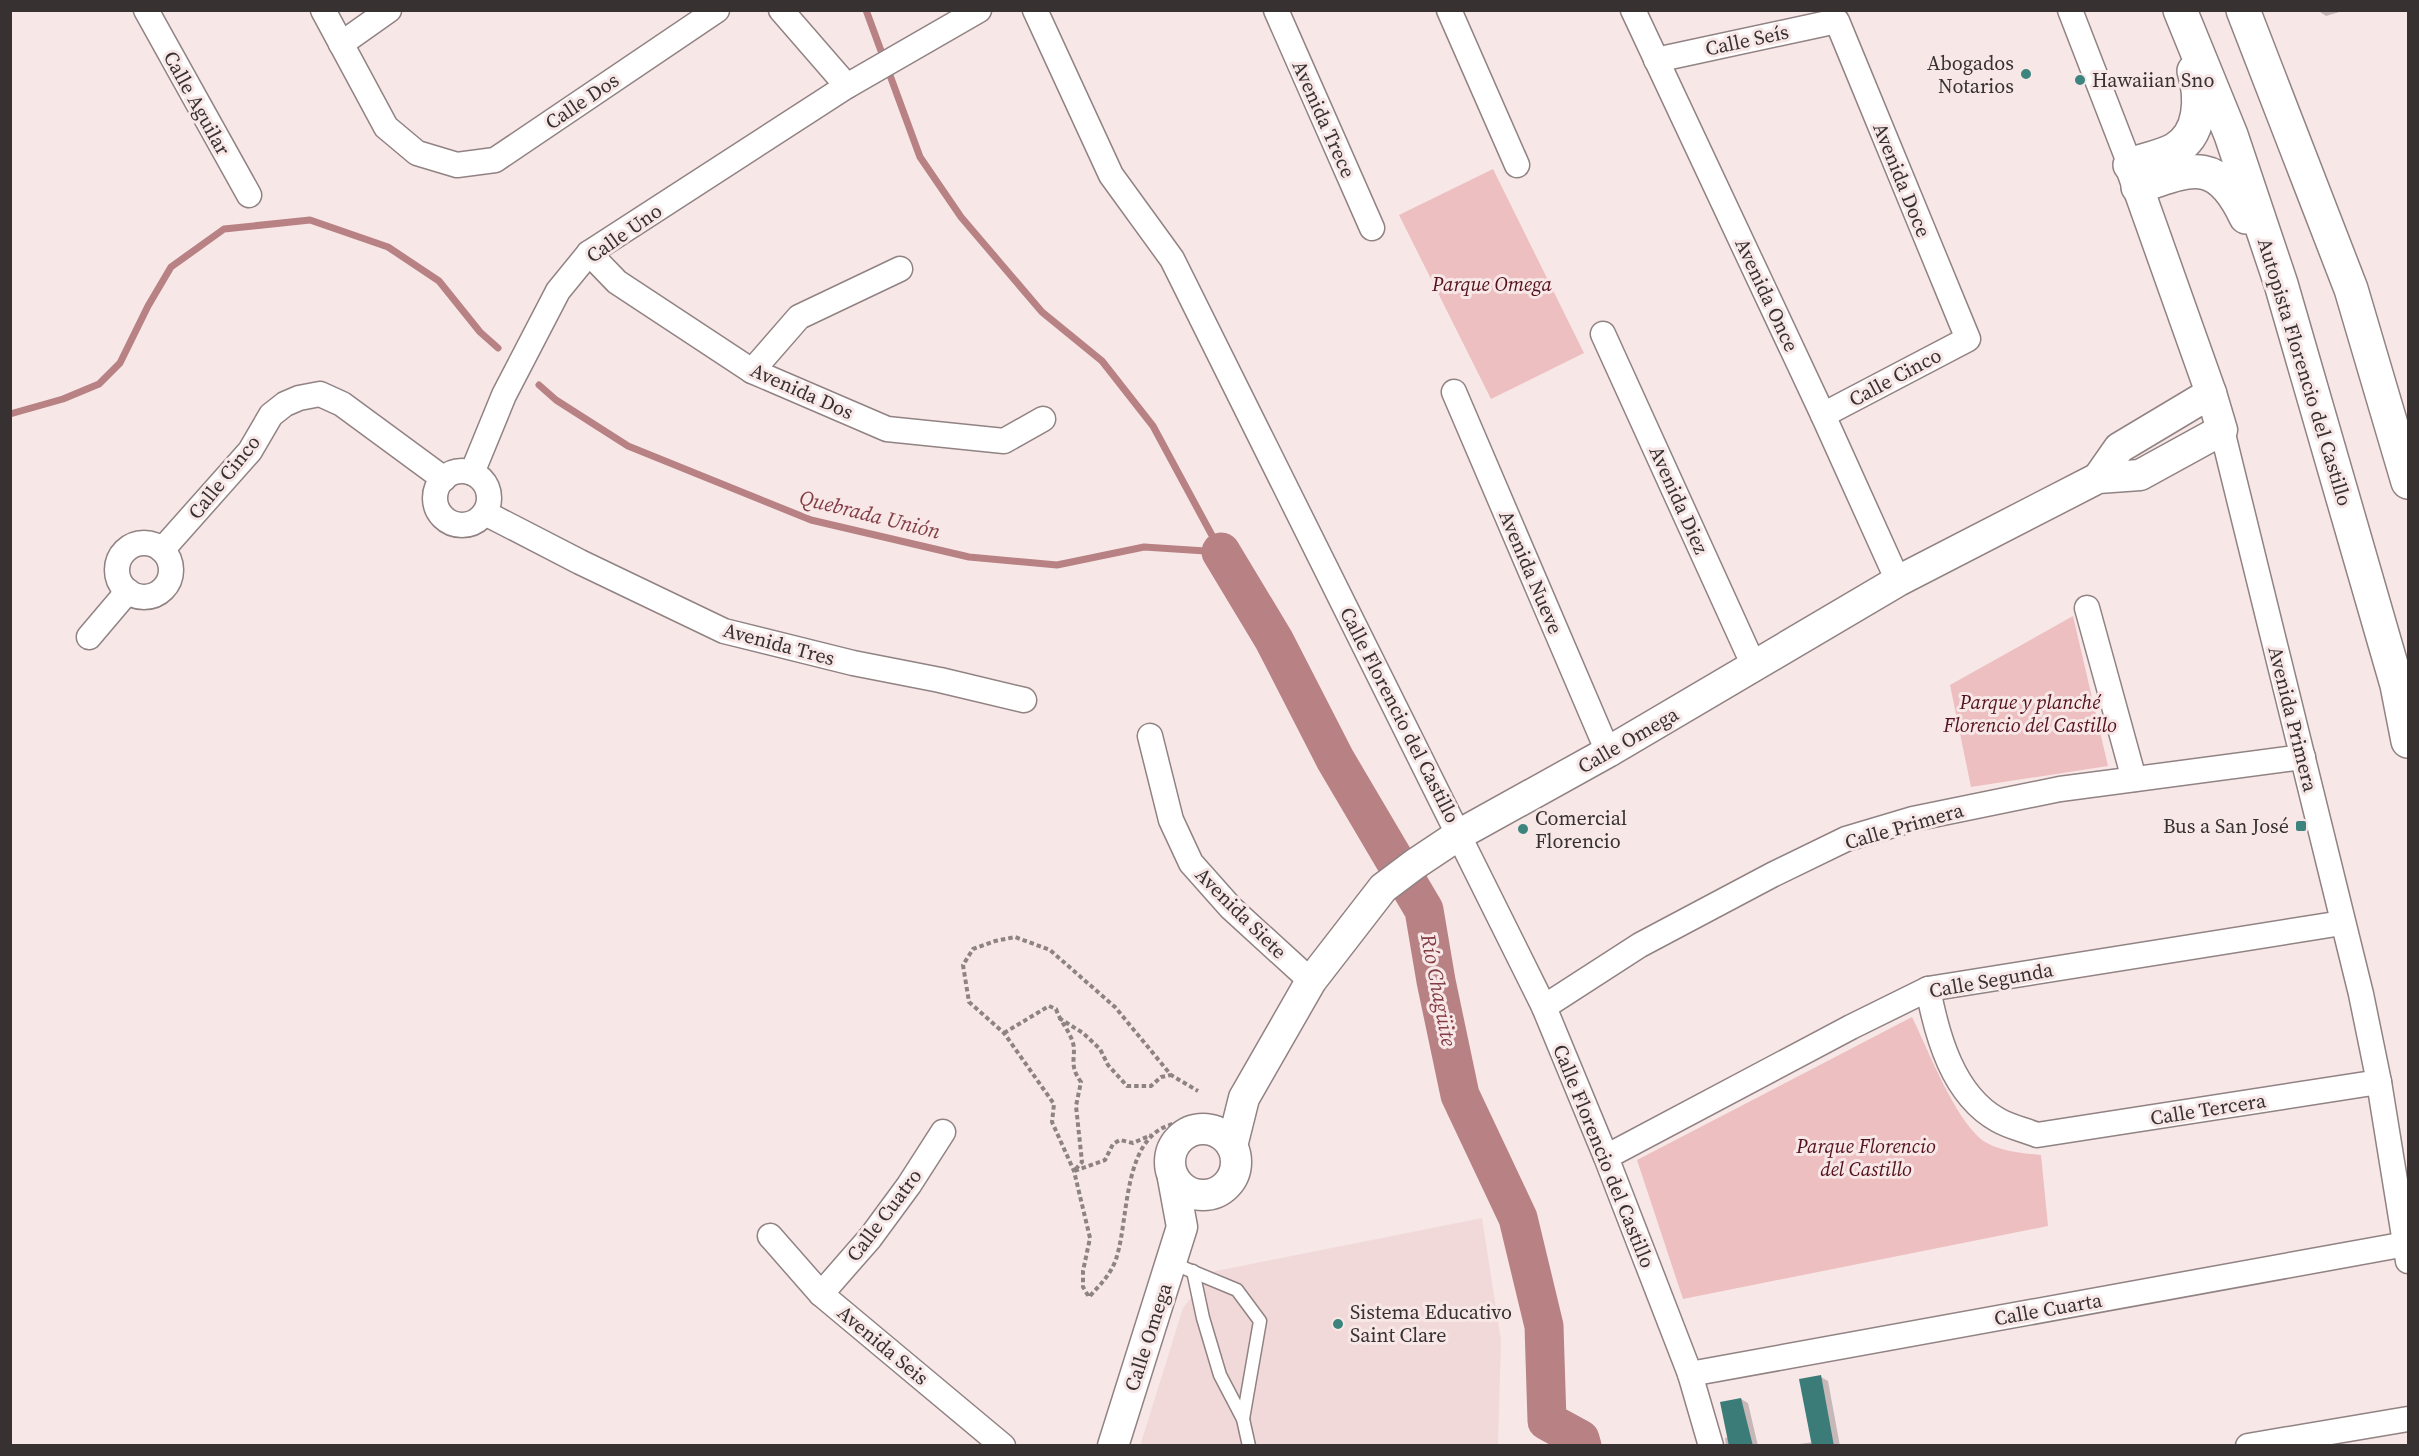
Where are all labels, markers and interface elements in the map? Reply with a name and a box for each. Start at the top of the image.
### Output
street label: Calle Seís [1703,18,1791,62]
street label: Calle Aguilar [157,46,237,161]
place label: Abogados Notarios [1927,49,2014,100]
street label: Avenida Trece [1286,56,1362,182]
street label: Calle Dos [540,66,624,136]
place label: Hawaiian Sno [2092,66,2214,94]
marker: Abogados Notarios [2019,67,2033,81]
marker: Hawaiian Sno [2073,73,2087,87]
street label: Avenida Doce [1866,119,1938,241]
street label: Calle Uno [580,197,668,269]
street label: Avenida Once [1728,234,1806,356]
street label: Autopista Florencio del Castillo [2251,235,2359,509]
park label: Parque Omega [1431,270,1552,298]
street label: Calle Cinco [1844,341,1946,413]
street label: Avenida Dos [746,356,858,426]
street label: Calle Cinco [181,429,267,525]
street label: Avenida Diez [1643,442,1715,558]
water label: Quebrada Unión [796,482,944,546]
street label: Avenida Nueve [1492,506,1570,638]
street label: Calle Florencio del Castillo [1333,602,1467,828]
street label: Avenida Tres [720,616,838,672]
street label: Avenida Primera [2261,643,2325,795]
park label: Parque y planché Florencio del Castillo [1942,688,2117,739]
street label: Calle Omega [1572,699,1684,780]
street label: Calle Primera [1841,795,1967,856]
place label: Comercial Florencio [1535,804,1627,855]
place label: Bus a San José [2163,812,2289,840]
marker: Bus a San José [2294,819,2308,833]
marker: Comercial Florencio [1516,822,1530,836]
street label: Avenida Siete [1189,861,1293,965]
water label: Río Chagüite [1414,930,1464,1049]
street label: Calle Segunda [1927,955,2056,1005]
street label: Calle Florencio del Castillo [1546,1040,1662,1272]
street label: Calle Tercera [2148,1086,2269,1132]
park label: Parque Florencio del Castillo [1795,1132,1936,1183]
street label: Calle Cuatro [840,1163,928,1267]
street label: Calle Omega [1117,1279,1179,1395]
street label: Calle Cuarta [1992,1286,2105,1332]
place label: Sistema Educativo Saint Clare [1350,1298,1512,1349]
street label: Avenida Seis [831,1299,935,1391]
marker: Sistema Educativo Saint Clare [1331,1317,1345,1331]

